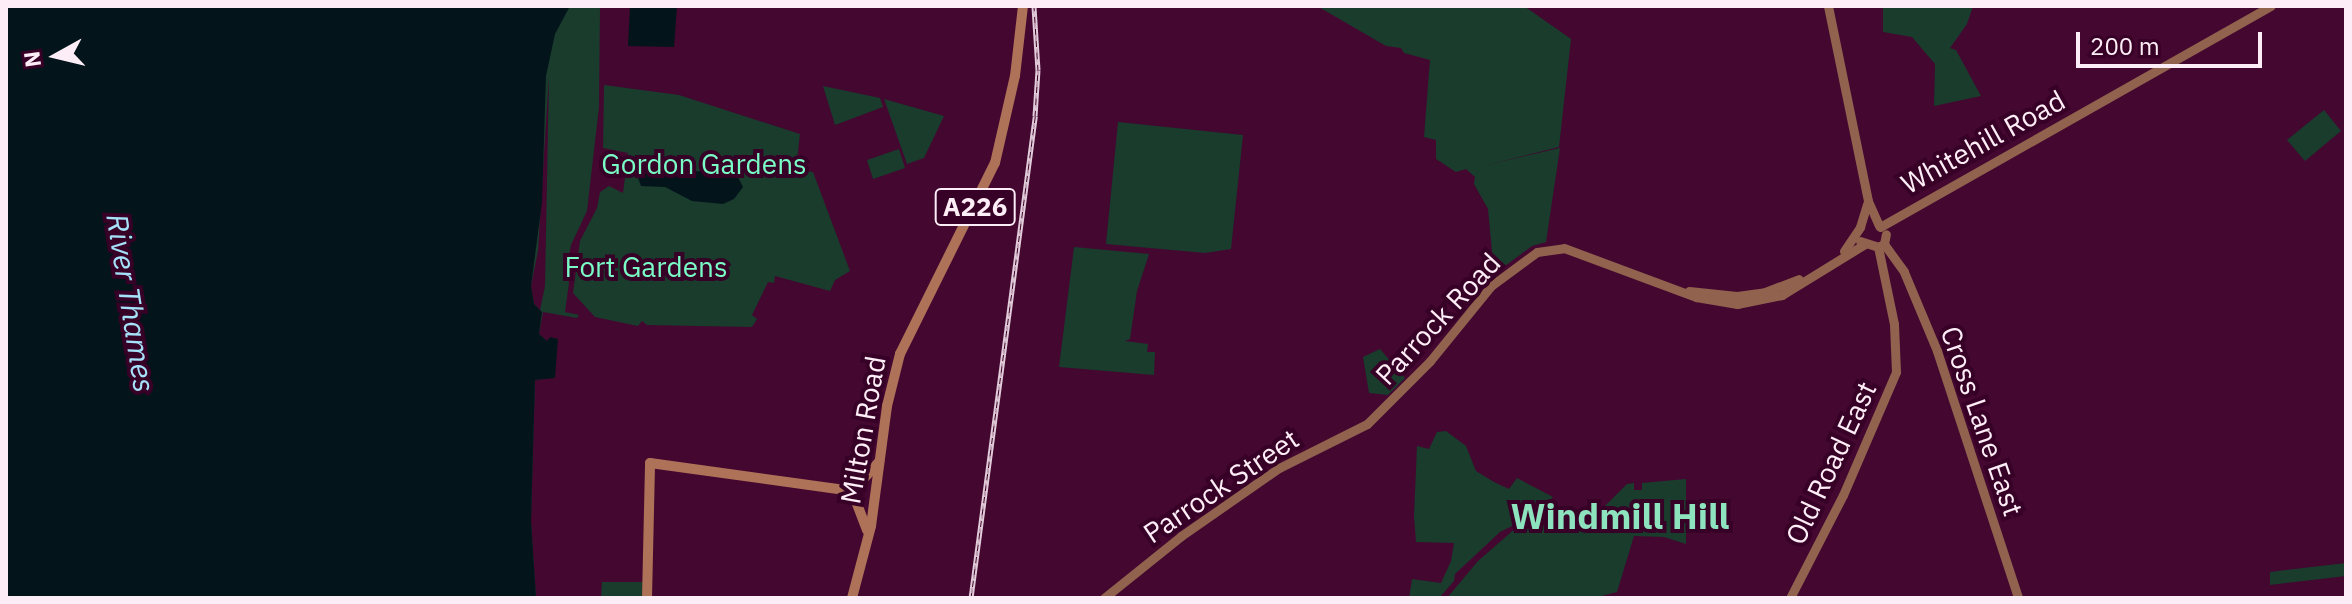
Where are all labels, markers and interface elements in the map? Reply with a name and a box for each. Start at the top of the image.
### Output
north arrow [16,16,96,96]
scale bar [2080,16,2266,66]
text: 200 m [2090,30,2160,62]
text: N [16,50,47,69]
street label: Whitehill Road [1895,83,2071,201]
park label: Gordon Gardens [601,147,807,181]
road number: A226 [933,185,1017,229]
water label: River Thames [99,211,163,395]
street label: Parrock Road [1369,246,1507,392]
park label: Fort Gardens [564,250,728,284]
street label: Cross Lane East [1934,322,2030,520]
street label: Milton Road [833,353,893,507]
street label: Old Road East [1779,376,1883,550]
street label: Parrock Street [1137,422,1305,550]
district label: Windmill Hill [1510,494,1730,538]

